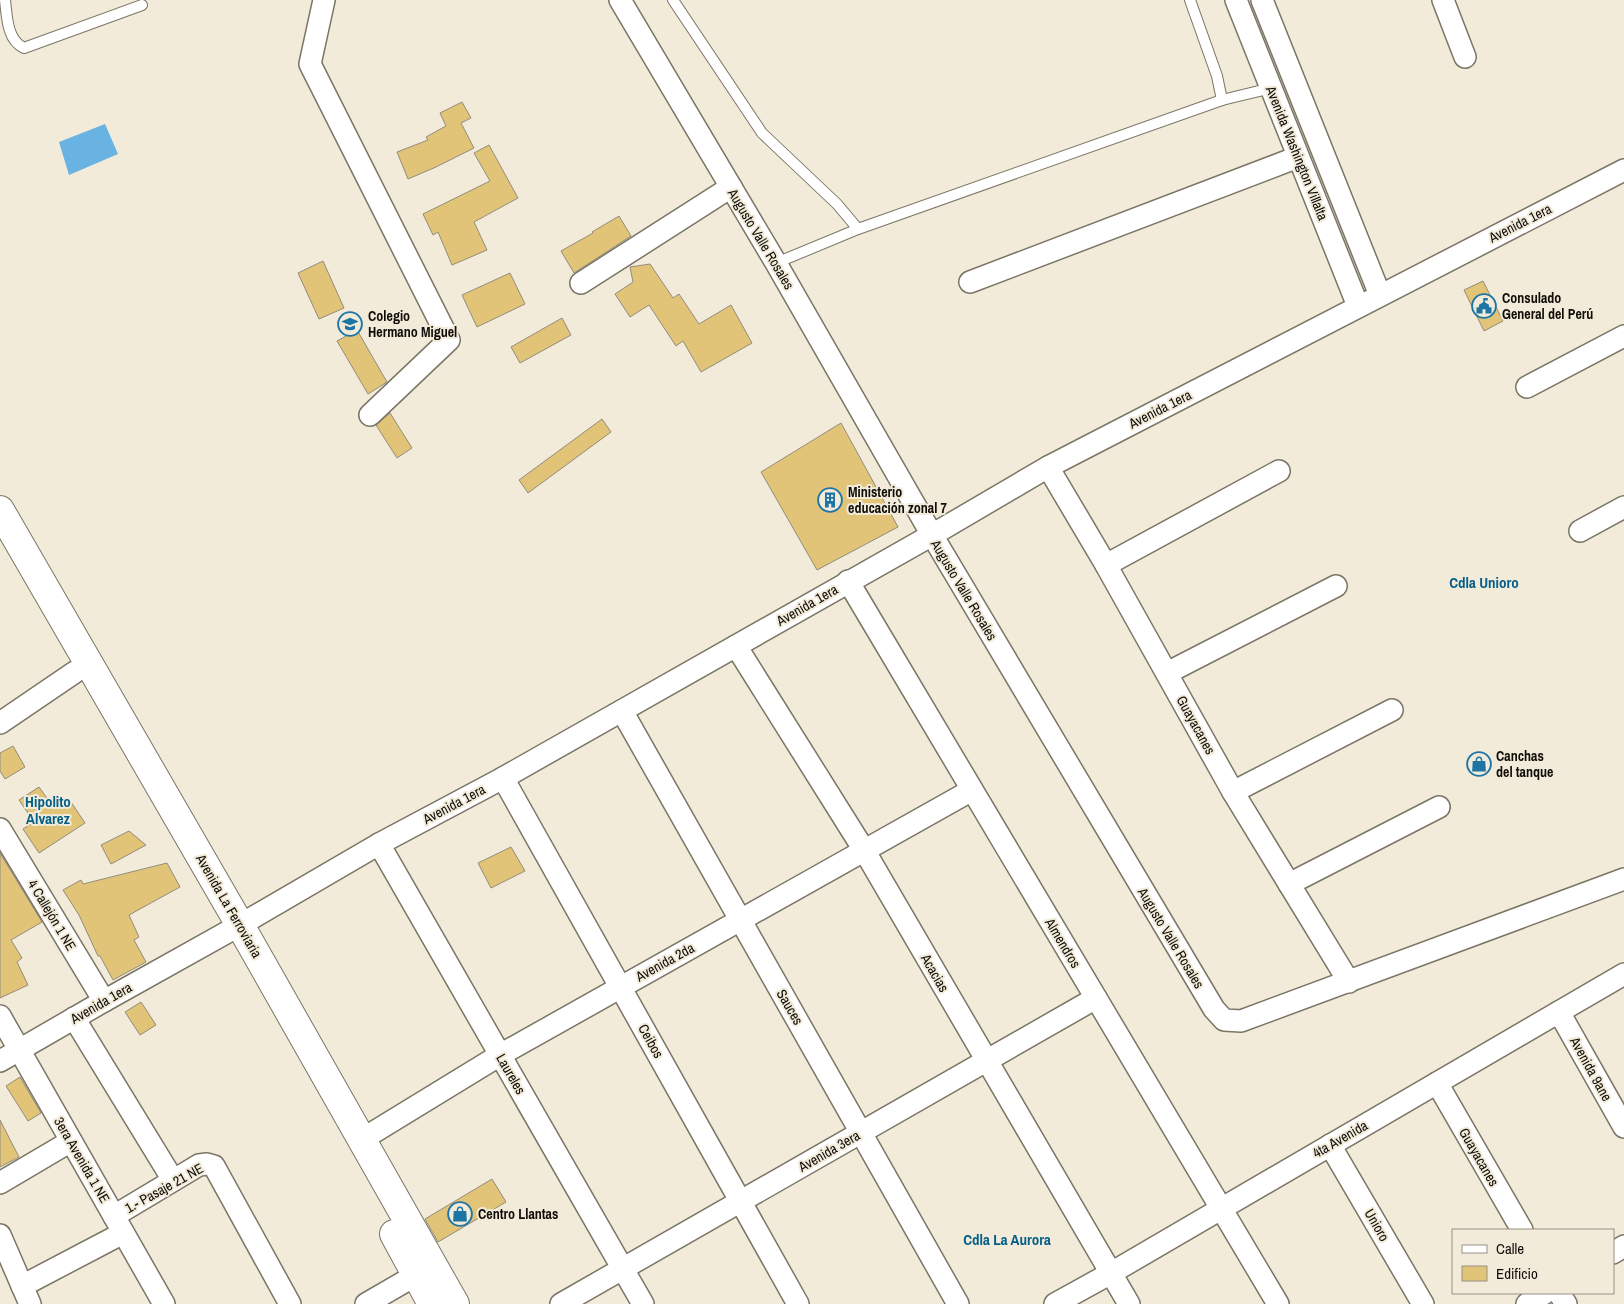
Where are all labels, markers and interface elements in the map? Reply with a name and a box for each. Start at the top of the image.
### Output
street label: Avenida Washington Villalta [1261,82,1332,223]
street label: Augusto Valle Rosales [723,184,798,293]
street label: Avenida 1era [1485,199,1555,247]
place label: Consulado General del Perú [1502,289,1593,323]
public building icon: Consulado General del Perú [1471,293,1497,319]
place label: Colegio Hermano Miguel [368,307,457,341]
school or university icon: Colegio Hermano Miguel [337,311,363,337]
street label: Avenida 1era [1125,385,1195,433]
place label: Ministerio educación zonal 7 [848,483,948,517]
building icon: Ministerio educación zonal 7 [817,487,843,513]
street label: Augusto Valle Rosales [926,535,1001,644]
district label: Cdla Unioro [1449,572,1519,593]
street label: Avenida 1era [772,580,842,630]
street label: Guayacanes [1173,692,1220,758]
place label: Canchas del tanque [1496,747,1553,781]
shop icon: Canchas del tanque [1466,751,1492,777]
street label: Avenida 1era [419,780,489,828]
district label: Hipolito Alvarez [25,791,71,829]
street label: Avenida La Ferroviaria [192,850,266,962]
street label: 4 Callejón 1 NE [24,876,80,954]
street label: Augusto Valle Rosales [1133,883,1208,992]
street label: Almendros [1041,914,1085,971]
street label: Avenida 2da [632,938,698,986]
street label: Acacias [916,950,953,995]
street label: Avenida 1era [66,978,136,1028]
street label: Sauces [773,986,807,1028]
street label: Ceibos [634,1021,668,1061]
street label: Avenida 9ane [1566,1033,1616,1104]
street label: Laureles [492,1050,530,1098]
street label: 3era Avenida 1 NE [50,1114,114,1206]
street label: 4ta Avenida [1309,1116,1371,1162]
street label: Guayacanes [1455,1125,1503,1190]
street label: Avenida 3era [794,1126,864,1176]
street label: 1.- Pasaje 21 NE [122,1159,206,1217]
shop icon: Centro Llantas [447,1201,473,1227]
place label: Centro Llantas [478,1205,558,1223]
street label: Unioro [1361,1206,1393,1244]
district label: Cdla La Aurora [963,1229,1051,1250]
legend [1452,1229,1614,1294]
text: Calle [1496,1238,1524,1259]
text: Edificio [1496,1263,1538,1284]

